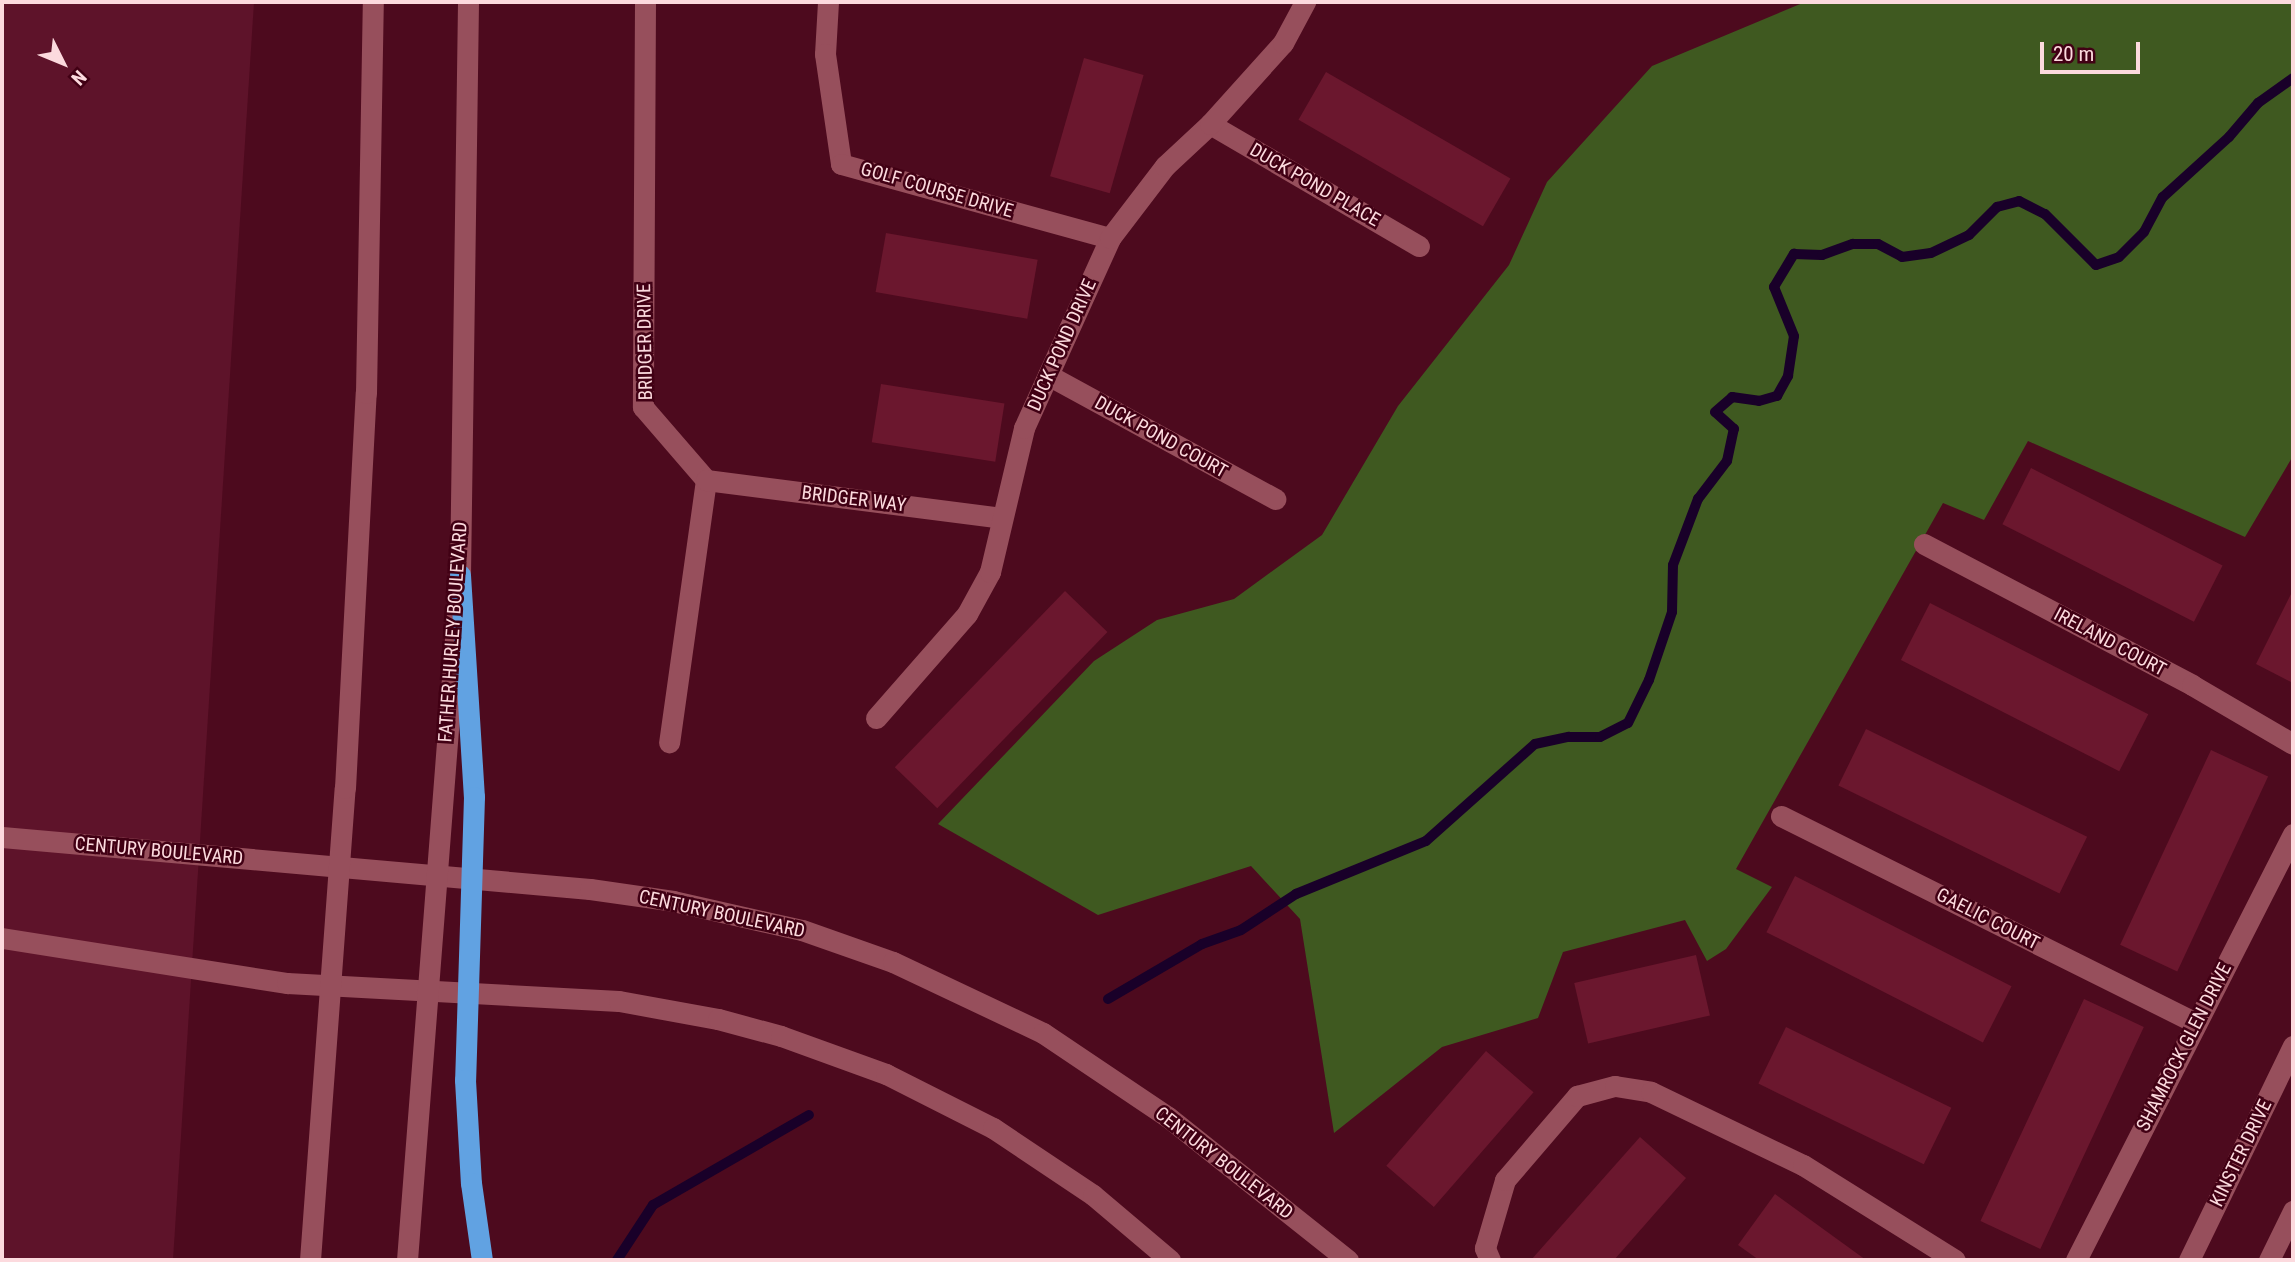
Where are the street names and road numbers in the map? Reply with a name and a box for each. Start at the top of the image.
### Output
street label: DUCK POND PLACE [1246,138,1384,232]
street label: GOLF COURSE DRIVE [858,157,1016,223]
street label: DUCK POND DRIVE [1023,276,1101,414]
street label: BRIDGER DRIVE [633,283,657,401]
street label: DUCK POND COURT [1091,391,1231,483]
street label: BRIDGER WAY [800,481,908,517]
street label: FATHER HURLEY BOULEVARD [434,521,472,743]
street label: IRELAND COURT [2050,603,2170,681]
street label: CENTURY BOULEVARD [74,832,244,870]
street label: GAELIC COURT [1933,883,2043,955]
street label: CENTURY BOULEVARD [637,885,807,943]
street label: SHAMROCK GLEN DRIVE [2132,959,2236,1135]
street label: KINSTER DRIVE [2205,1096,2277,1210]
street label: CENTURY BOULEVARD [1150,1102,1298,1224]

